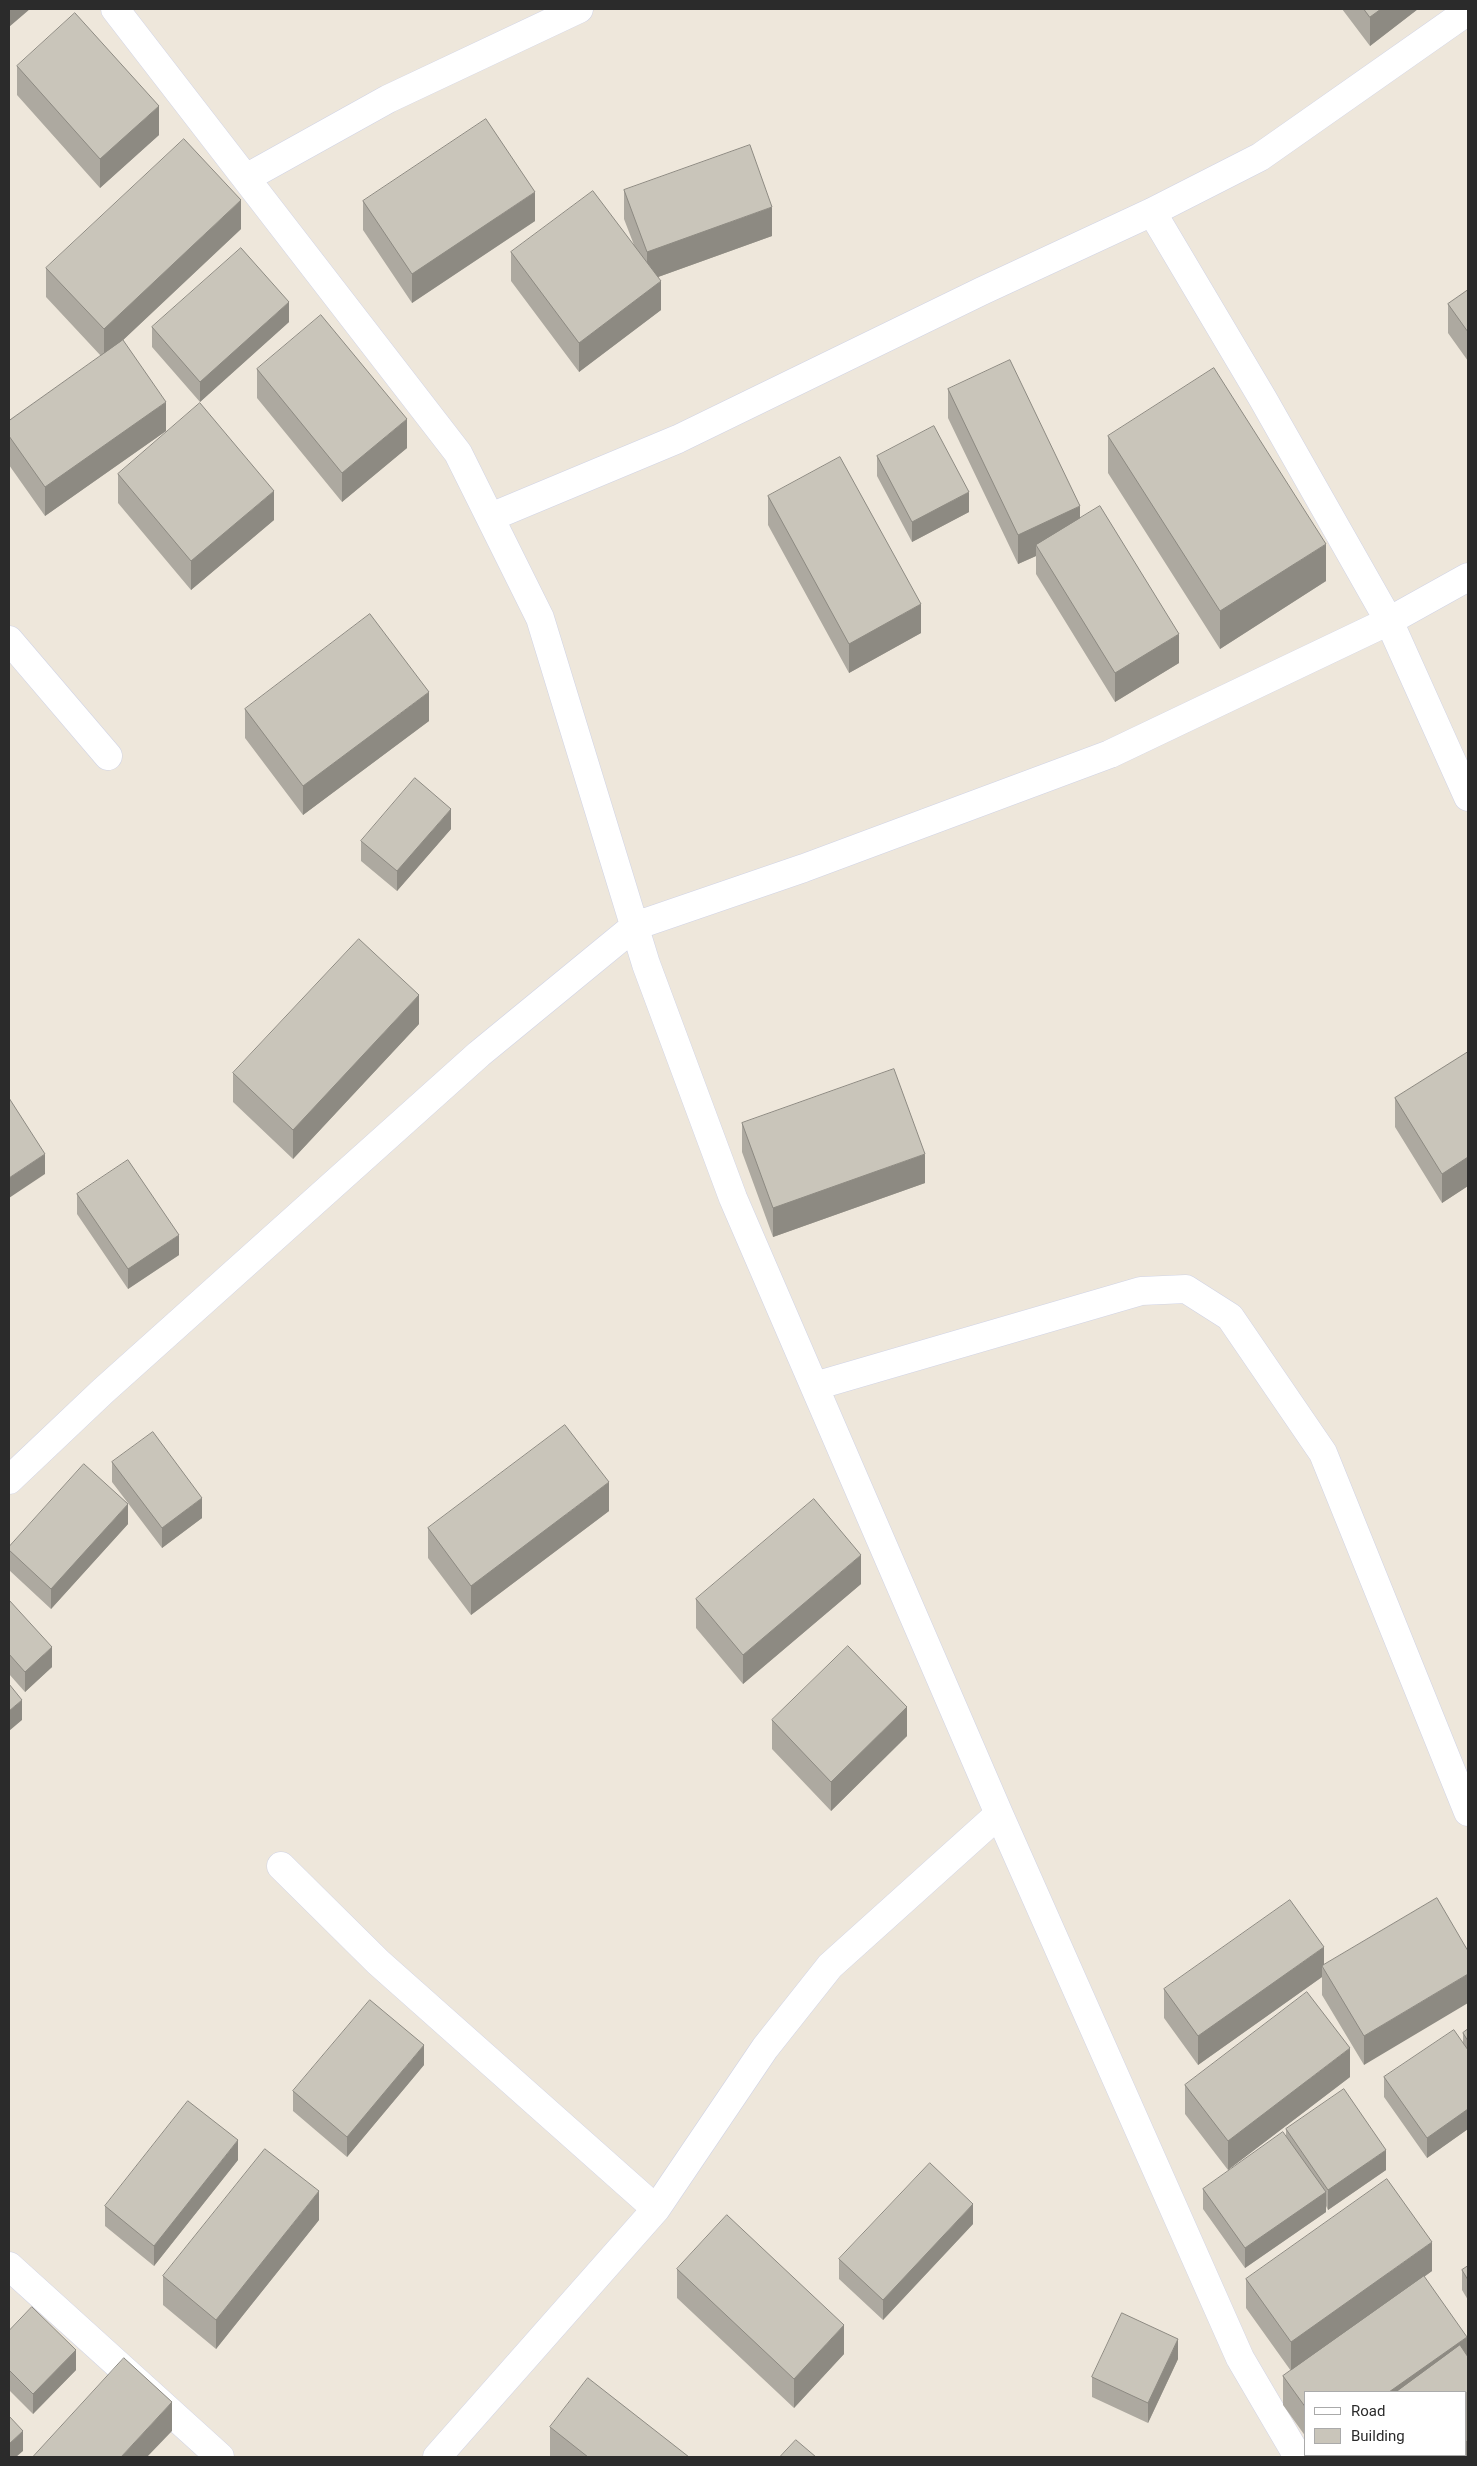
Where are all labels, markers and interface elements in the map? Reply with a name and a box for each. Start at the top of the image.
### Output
legend [1304,2391,1467,2456]
text: Road [1351,2402,1385,2420]
text: Building [1351,2427,1405,2445]

